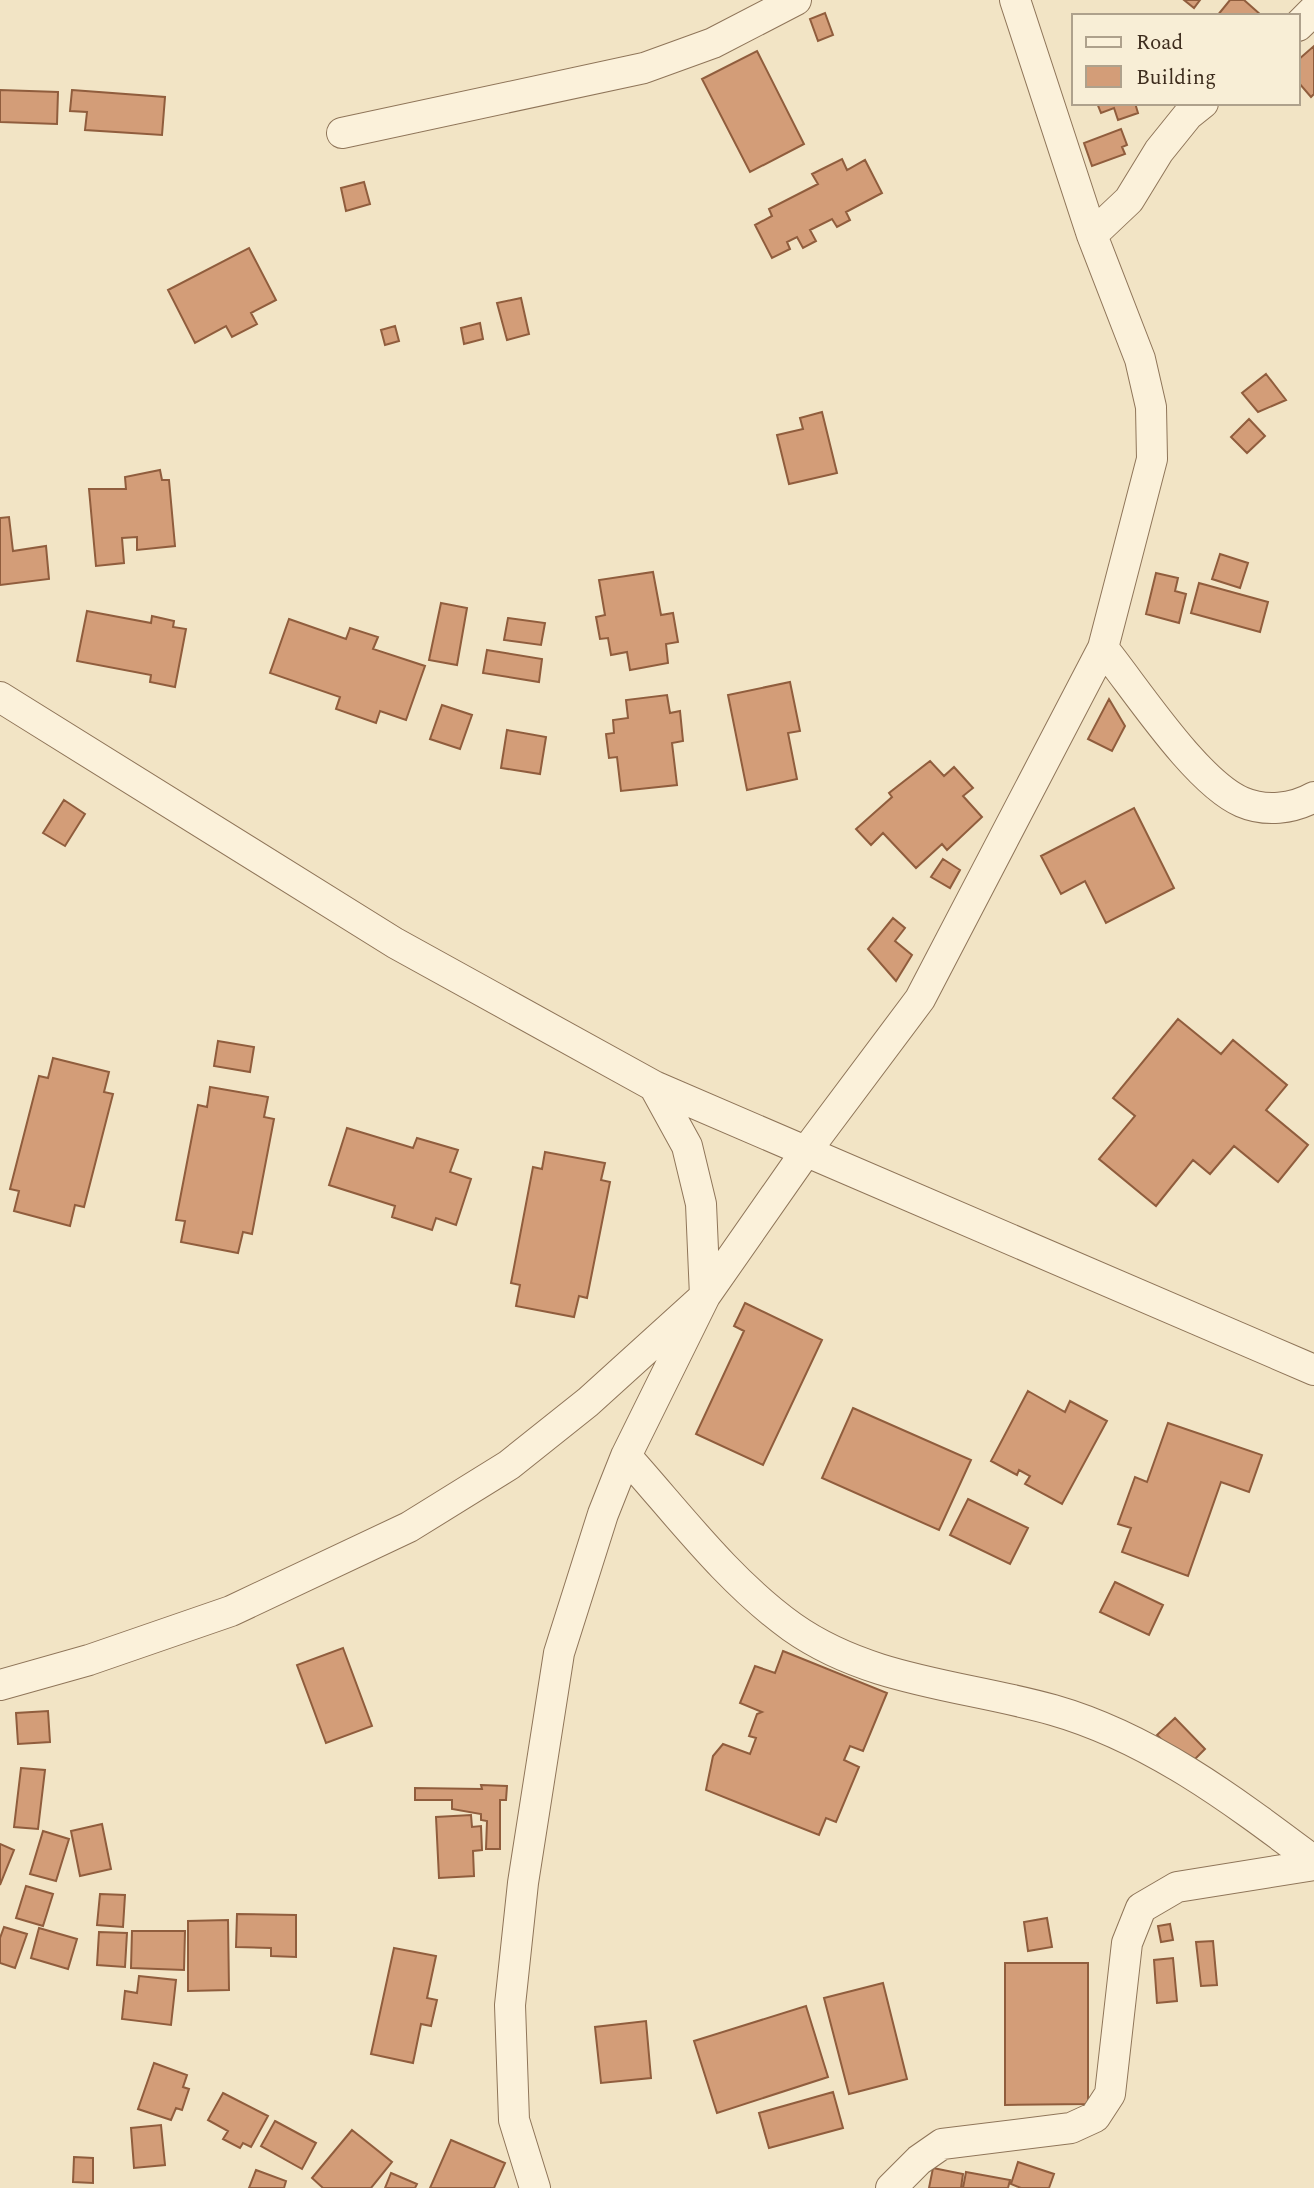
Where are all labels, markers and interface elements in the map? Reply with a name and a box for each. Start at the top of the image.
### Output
legend [1072,14,1300,105]
text: Road [1136,27,1183,59]
text: Building [1136,62,1216,94]

